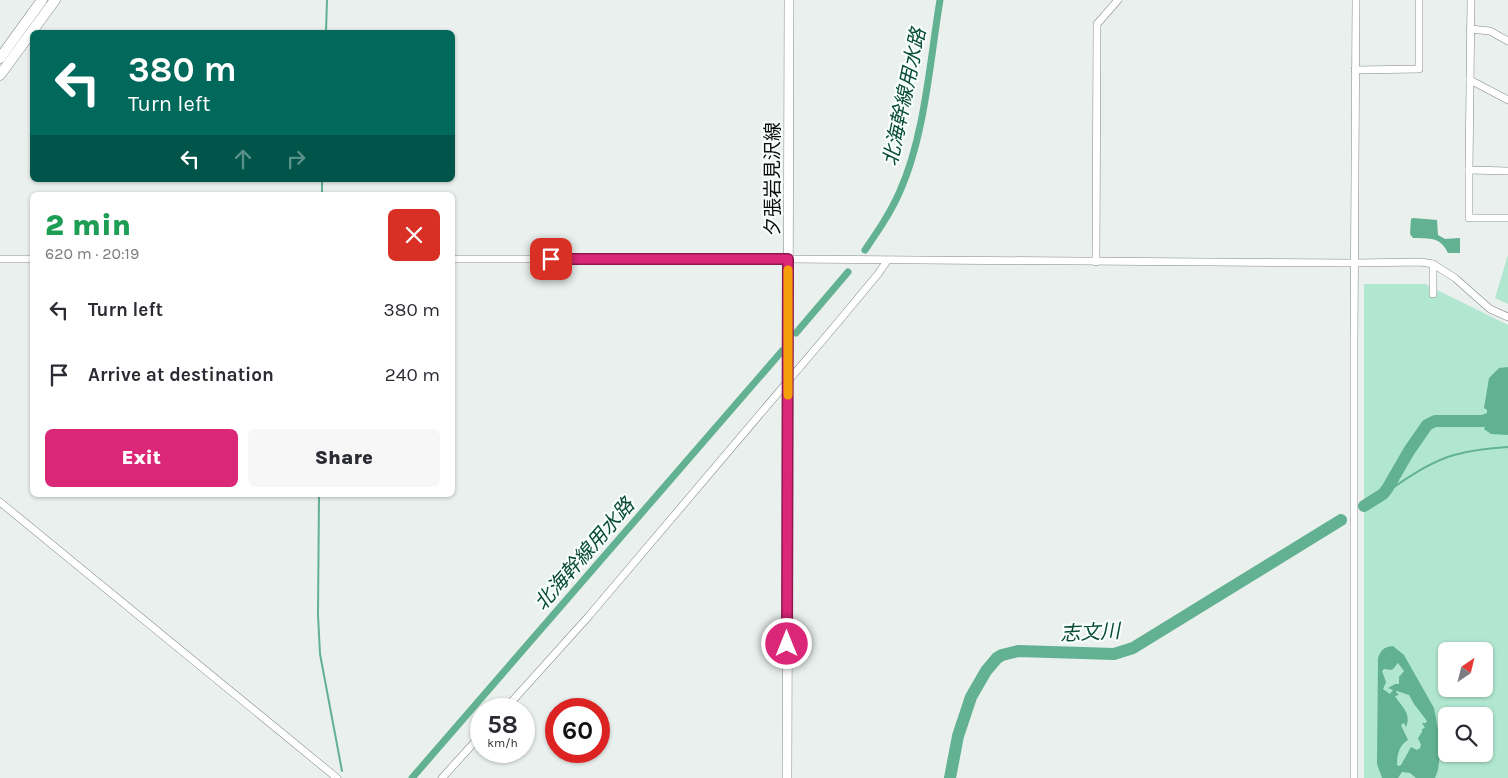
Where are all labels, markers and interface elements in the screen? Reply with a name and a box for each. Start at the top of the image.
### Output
water label: 北海幹線用水路 [879,24,931,168]
text: 380 m [128,49,237,90]
icon: left [45,50,110,115]
text: Turn left [128,91,211,117]
street label: 夕張岩見沢線 [762,122,784,236]
icon: left [176,145,204,173]
icon: ahead [229,145,257,173]
icon: right [282,145,310,173]
text: 2 min [45,207,131,243]
button: close [388,209,440,261]
pin [530,238,572,280]
text: 620 m · 20:19 [45,244,139,263]
icon: arrive [537,245,565,273]
icon: left [45,296,73,324]
text: Turn left [88,299,163,321]
text: 380 m [384,299,440,321]
icon: arrive [45,361,73,389]
text: Arrive at destination [88,364,274,386]
text: 240 m [385,364,440,386]
button: Exit [45,429,238,487]
button: Share [248,429,440,487]
water label: 北海幹線用水路 [530,492,640,615]
position arrow [760,617,812,669]
water label: 志文川 [1059,619,1123,646]
north arrow [1438,642,1492,698]
map controls [1438,642,1493,762]
speed limit sign: 60 [545,698,610,763]
button: search [1438,707,1493,762]
text: 58 [487,710,518,739]
text: km/h [487,736,518,750]

